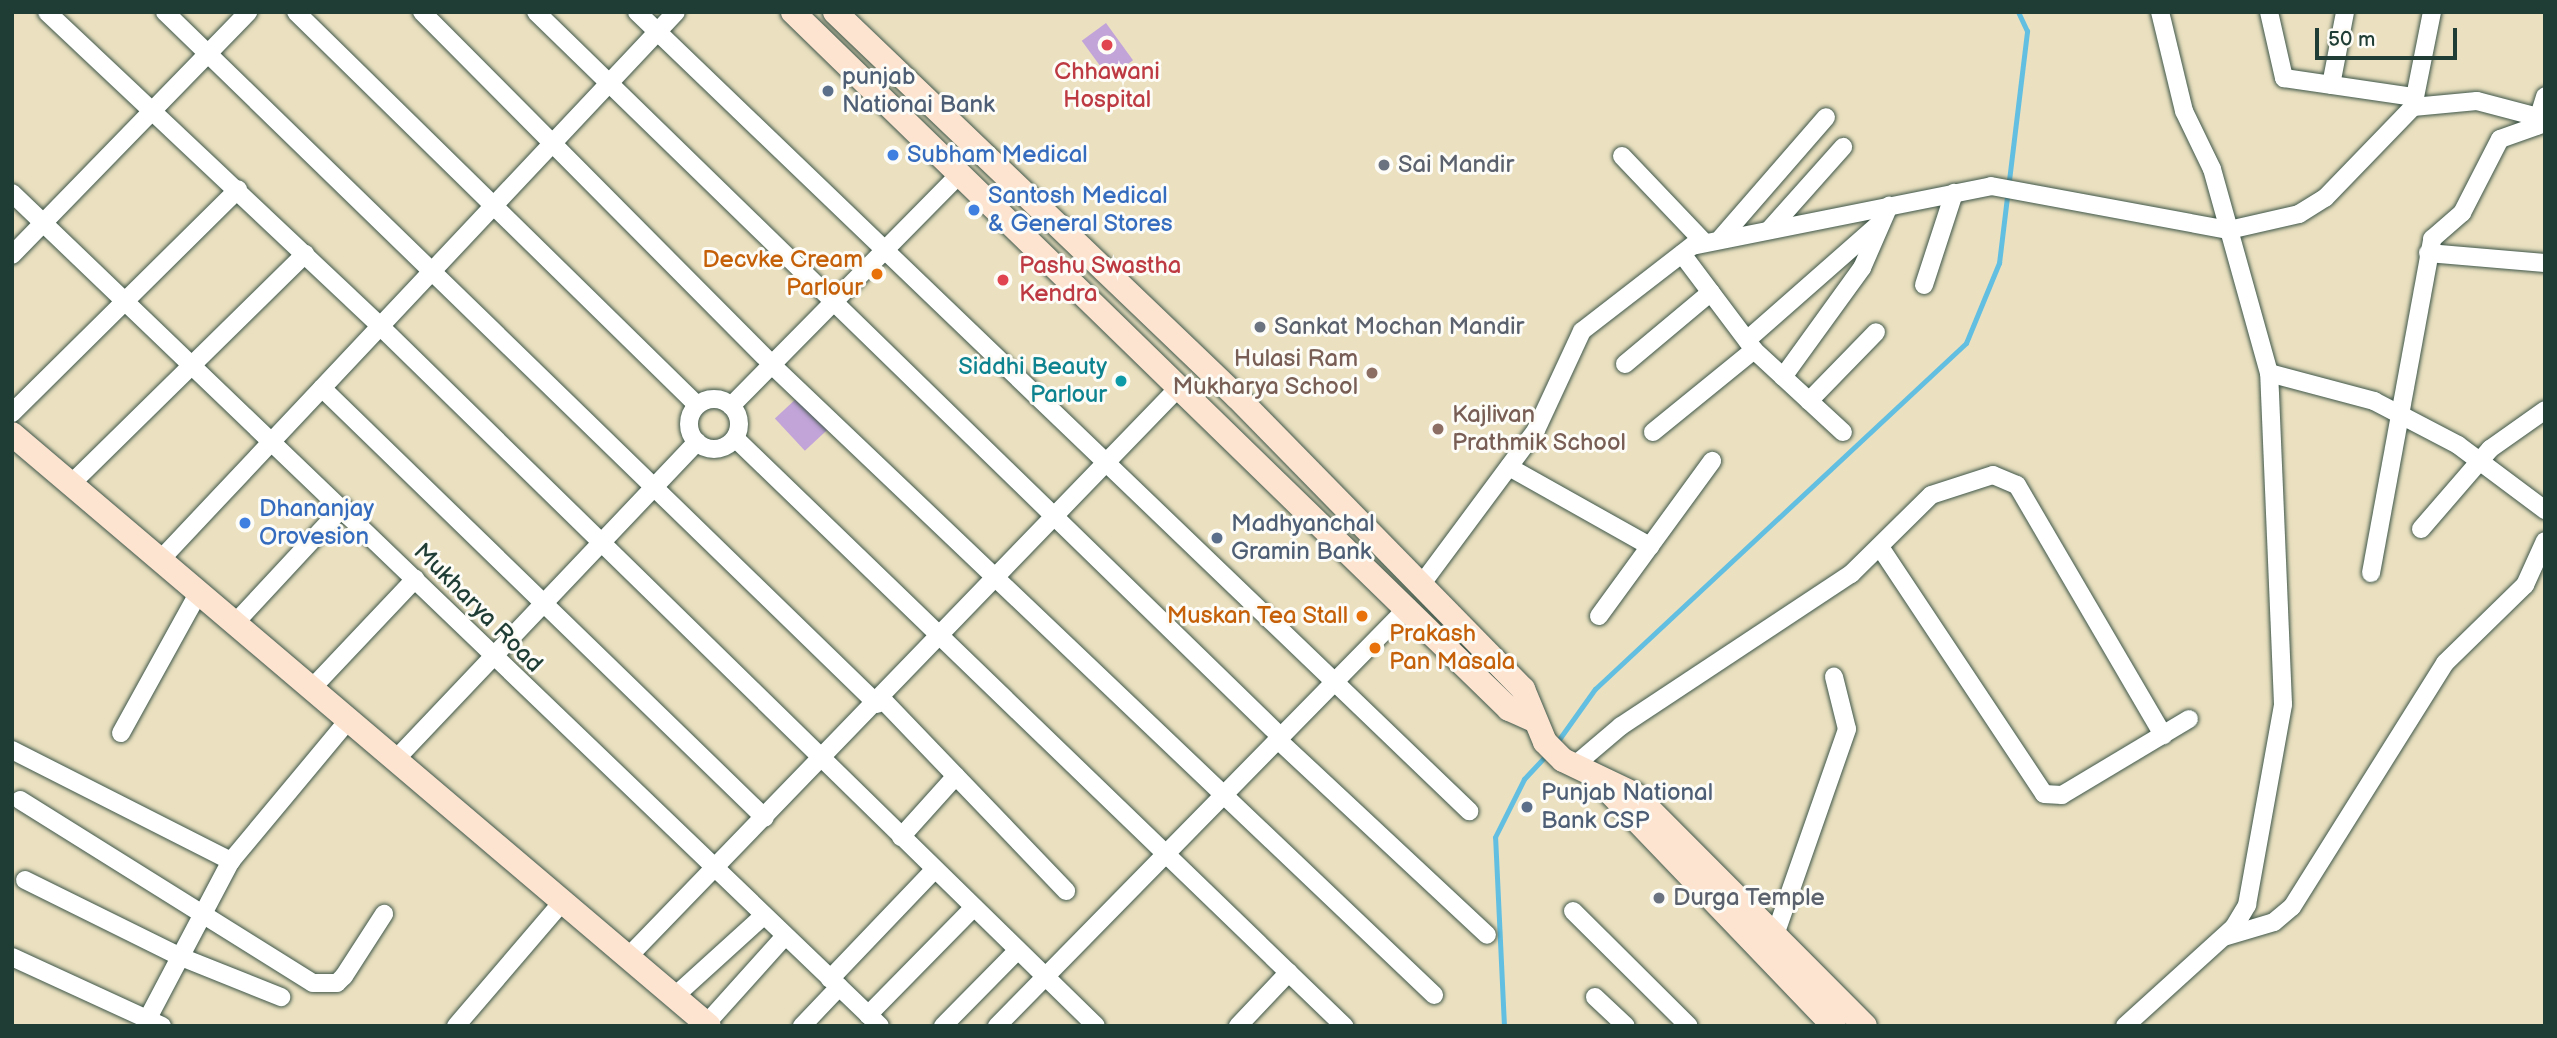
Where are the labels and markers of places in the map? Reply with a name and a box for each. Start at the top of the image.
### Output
marker: Chhawani Hospital [1097,35,1117,55]
place label: Chhawani Hospital [1054,58,1160,114]
place label: punjab Nationai Bank [842,63,995,119]
marker: punjab Nationai Bank [820,83,836,99]
place label: Subham Medical [907,141,1088,169]
marker: Subham Medical [885,147,901,163]
place label: Sai Mandir [1398,151,1514,179]
marker: Sai Mandir [1376,157,1392,173]
place label: Santosh Medical & General Stores [988,182,1173,238]
marker: Santosh Medical & General Stores [966,202,982,218]
place label: Decvke Cream Parlour [702,246,863,302]
place label: Pashu Swastha Kendra [1019,252,1182,308]
marker: Decvke Cream Parlour [869,266,885,282]
marker: Pashu Swastha Kendra [993,270,1013,290]
place label: Sankat Mochan Mandir [1274,313,1524,341]
marker: Sankat Mochan Mandir [1252,319,1268,335]
place label: Hulasi Ram Mukharya School [1172,345,1358,401]
place label: Siddhi Beauty Parlour [958,353,1107,409]
marker: Hulasi Ram Mukharya School [1364,365,1380,381]
marker: Siddhi Beauty Parlour [1113,373,1129,389]
place label: Kajlivan Prathmik School [1452,401,1626,457]
marker: Kajlivan Prathmik School [1430,421,1446,437]
place label: Dhananjay Orovesion [259,495,374,551]
place label: Madhyanchal Gramin Bank [1231,510,1375,566]
marker: Dhananjay Orovesion [237,515,253,531]
marker: Madhyanchal Gramin Bank [1209,530,1225,546]
place label: Muskan Tea Stall [1165,602,1348,630]
marker: Muskan Tea Stall [1354,608,1370,624]
place label: Prakash Pan Masala [1389,620,1515,676]
marker: Prakash Pan Masala [1367,640,1383,656]
place label: Punjab National Bank CSP [1541,779,1713,835]
marker: Punjab National Bank CSP [1519,799,1535,815]
place label: Durga Temple [1673,884,1825,912]
marker: Durga Temple [1651,890,1667,906]

